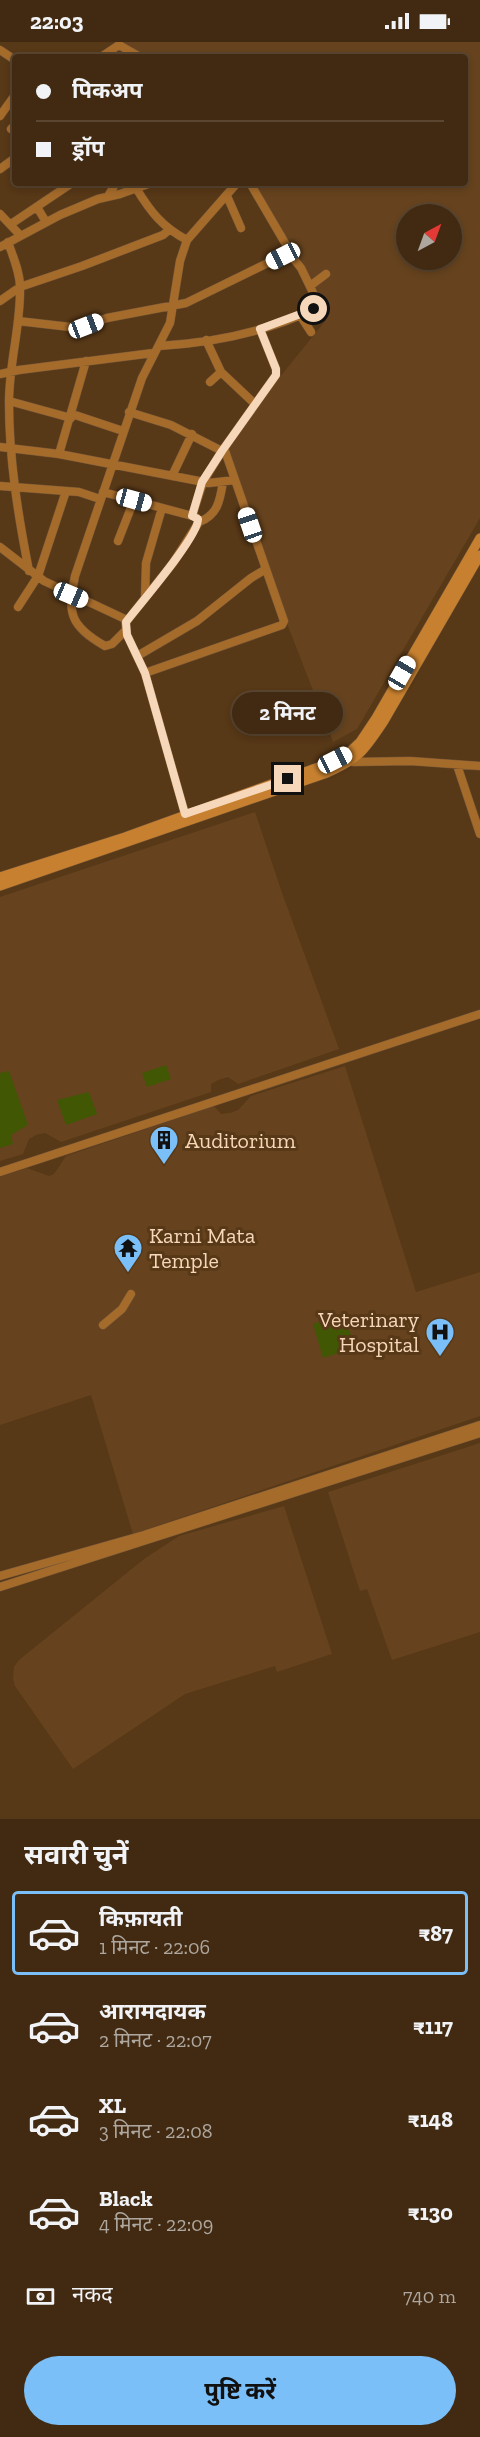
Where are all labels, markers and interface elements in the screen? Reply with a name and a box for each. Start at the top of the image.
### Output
text: 22:03 [30,8,83,35]
text: पिकअप [72,77,143,104]
text: ड्रॉप [72,135,105,162]
north arrow [396,204,462,270]
map controls [396,204,462,270]
car [263,240,303,272]
route start [300,295,327,322]
car [66,311,106,341]
car [114,487,154,513]
car [236,505,264,545]
car [51,580,91,610]
car [385,653,419,693]
callout: 2 मिनट [232,692,344,734]
text: 2 मिनट [259,701,316,725]
car [315,744,355,776]
route end [274,765,301,792]
building icon: Auditorium [148,1124,180,1166]
place label: Auditorium [185,1127,296,1154]
place label: Karni Mata Temple [149,1222,256,1274]
temple icon: Karni Mata Temple [112,1232,144,1274]
place label: Veterinary Hospital [317,1306,420,1358]
hospital icon: Veterinary Hospital [424,1316,456,1358]
text: सवारी चुनें [24,1839,128,1871]
text: किफ़ायती [99,1905,183,1932]
icon: car [27,1906,81,1960]
text: ₹87 [418,1920,453,1947]
text: 1 मिनट · 22:06 [99,1935,210,1959]
text: आरामदायक [99,1998,206,2025]
icon: car [27,1999,81,2053]
text: ₹117 [413,2013,453,2040]
text: 2 मिनट · 22:07 [99,2028,212,2052]
icon: car [27,2092,81,2146]
text: XL [99,2092,126,2119]
text: ₹148 [408,2106,453,2133]
text: 3 मिनट · 22:08 [99,2119,212,2143]
icon: car [27,2185,81,2239]
text: Black [99,2185,153,2212]
text: ₹130 [408,2199,453,2226]
text: 4 मिनट · 22:09 [99,2212,213,2236]
icon: cash [24,2280,57,2313]
text: नकद [72,2281,113,2308]
text: 740 m [403,2284,456,2308]
button: पुष्टि करें [24,2356,456,2425]

